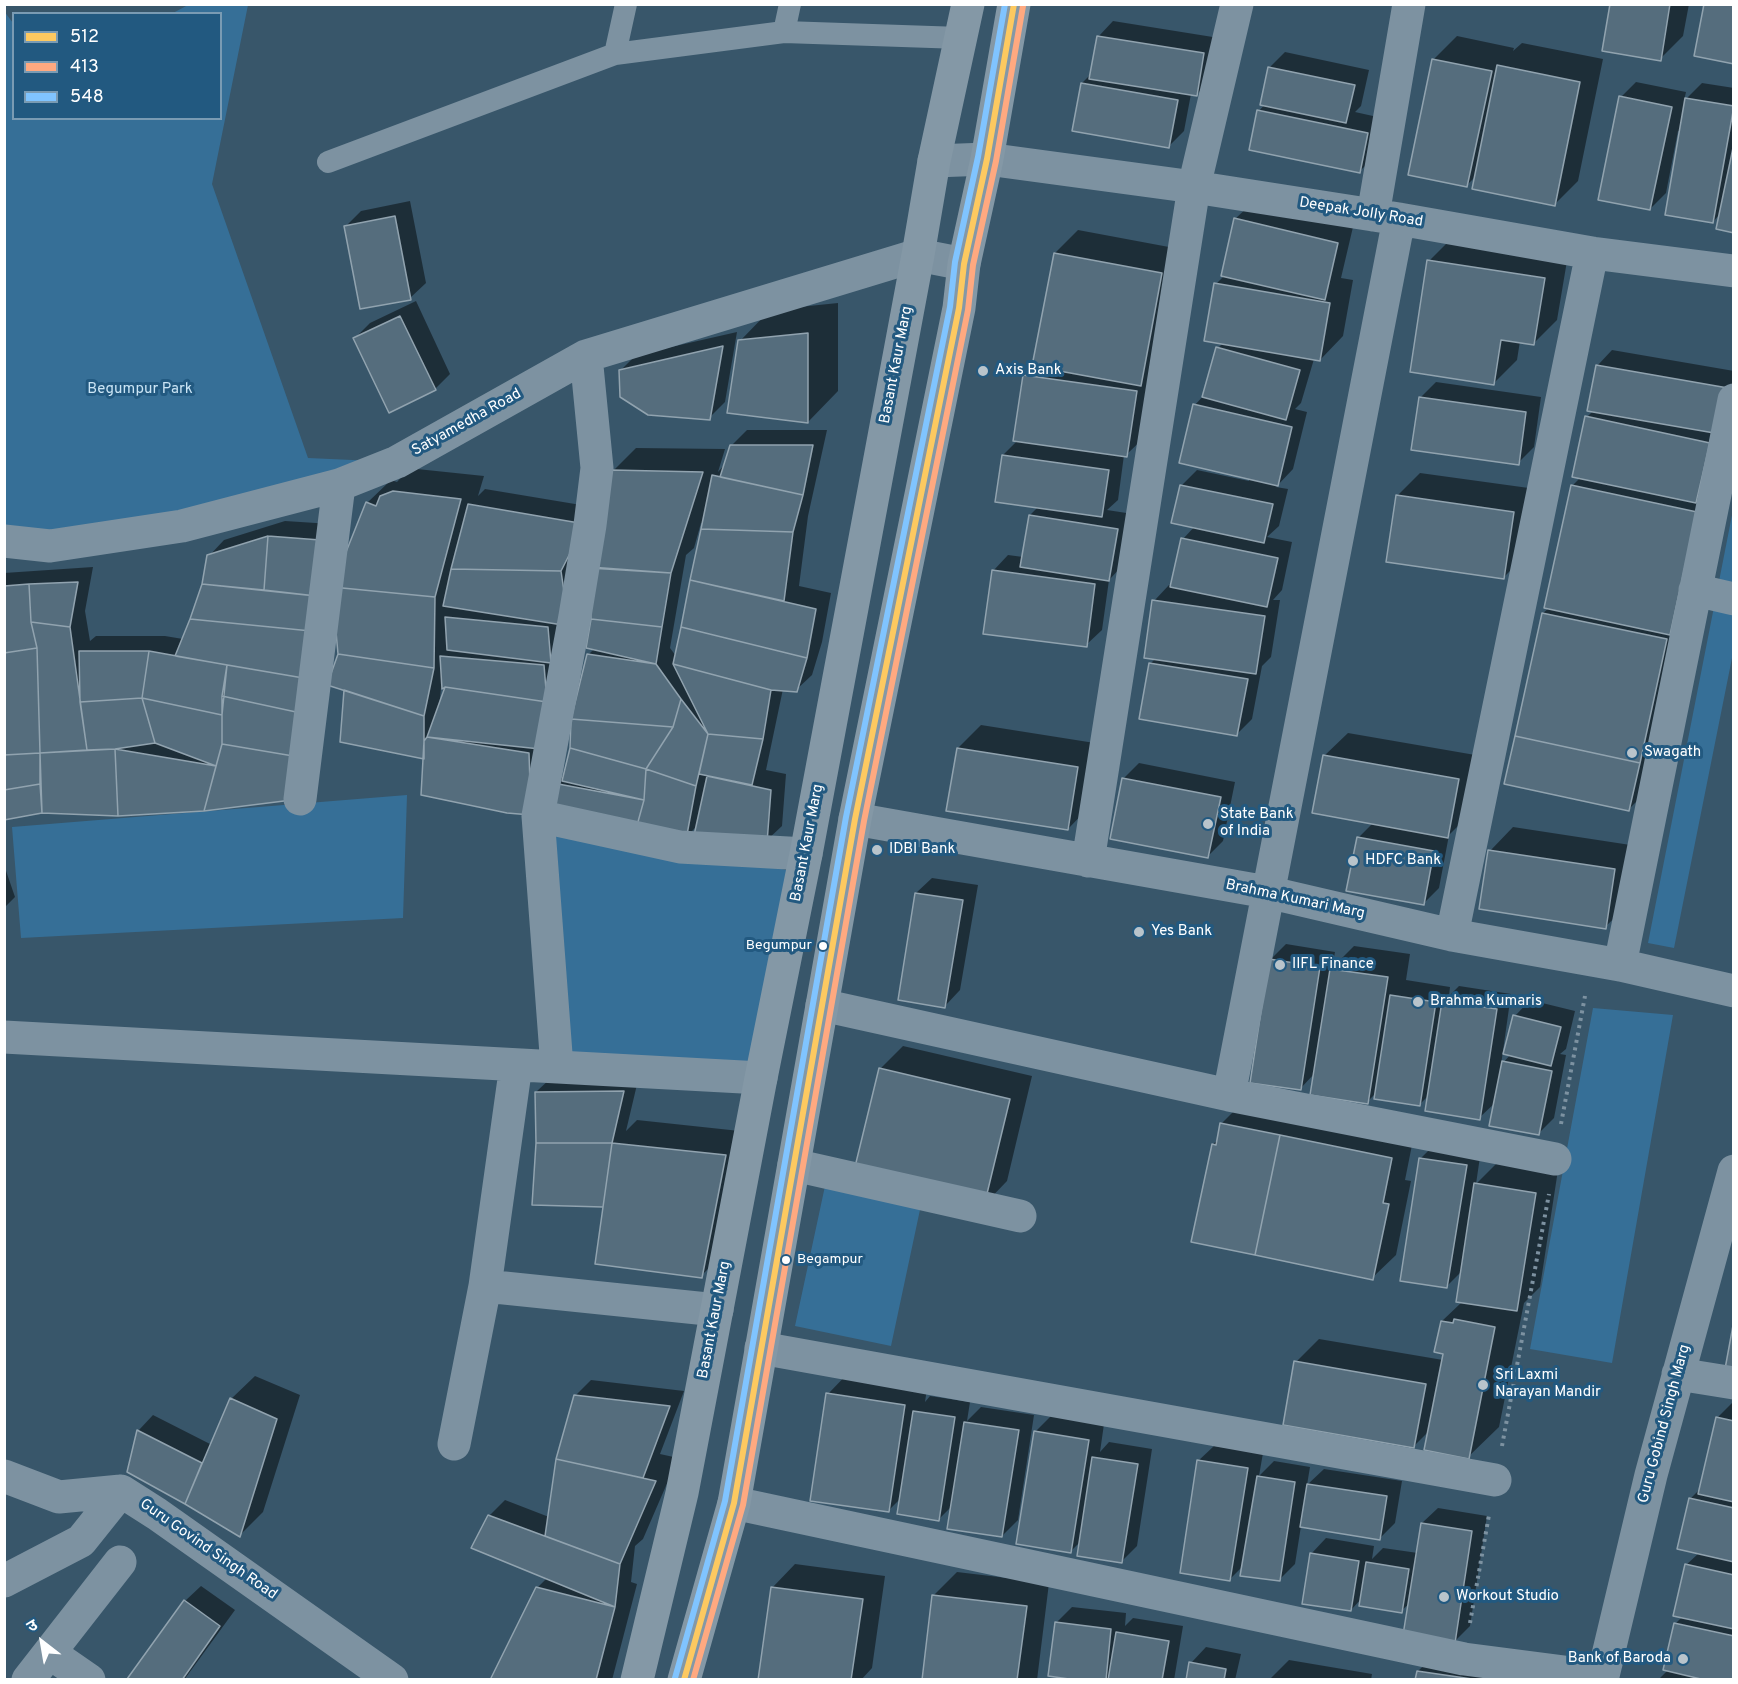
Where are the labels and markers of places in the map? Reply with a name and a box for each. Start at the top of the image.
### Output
place label: Axis Bank [995,362,1062,380]
marker: Axis Bank [976,364,990,378]
place label: Swagath [1644,744,1701,762]
marker: Swagath [1625,746,1639,760]
place label: State Bank of India [1220,806,1294,841]
marker: State Bank of India [1201,817,1215,831]
place label: IDBI Bank [889,841,955,859]
marker: IDBI Bank [870,843,884,857]
place label: HDFC Bank [1365,852,1441,870]
marker: HDFC Bank [1346,854,1360,868]
place label: Yes Bank [1151,923,1212,941]
marker: Yes Bank [1132,925,1146,939]
place label: Begumpur [746,938,812,954]
marker: Begumpur [817,940,829,952]
place label: IIFL Finance [1292,956,1374,974]
marker: IIFL Finance [1273,958,1287,972]
place label: Brahma Kumaris [1430,993,1542,1011]
marker: Brahma Kumaris [1411,995,1425,1009]
place label: Begampur [797,1252,863,1268]
marker: Begampur [780,1254,792,1266]
place label: Sri Laxmi Narayan Mandir [1495,1367,1601,1402]
marker: Sri Laxmi Narayan Mandir [1476,1378,1490,1392]
place label: Workout Studio [1456,1588,1559,1606]
marker: Workout Studio [1437,1590,1451,1604]
place label: Bank of Baroda [1568,1650,1671,1668]
marker: Bank of Baroda [1676,1652,1690,1666]

